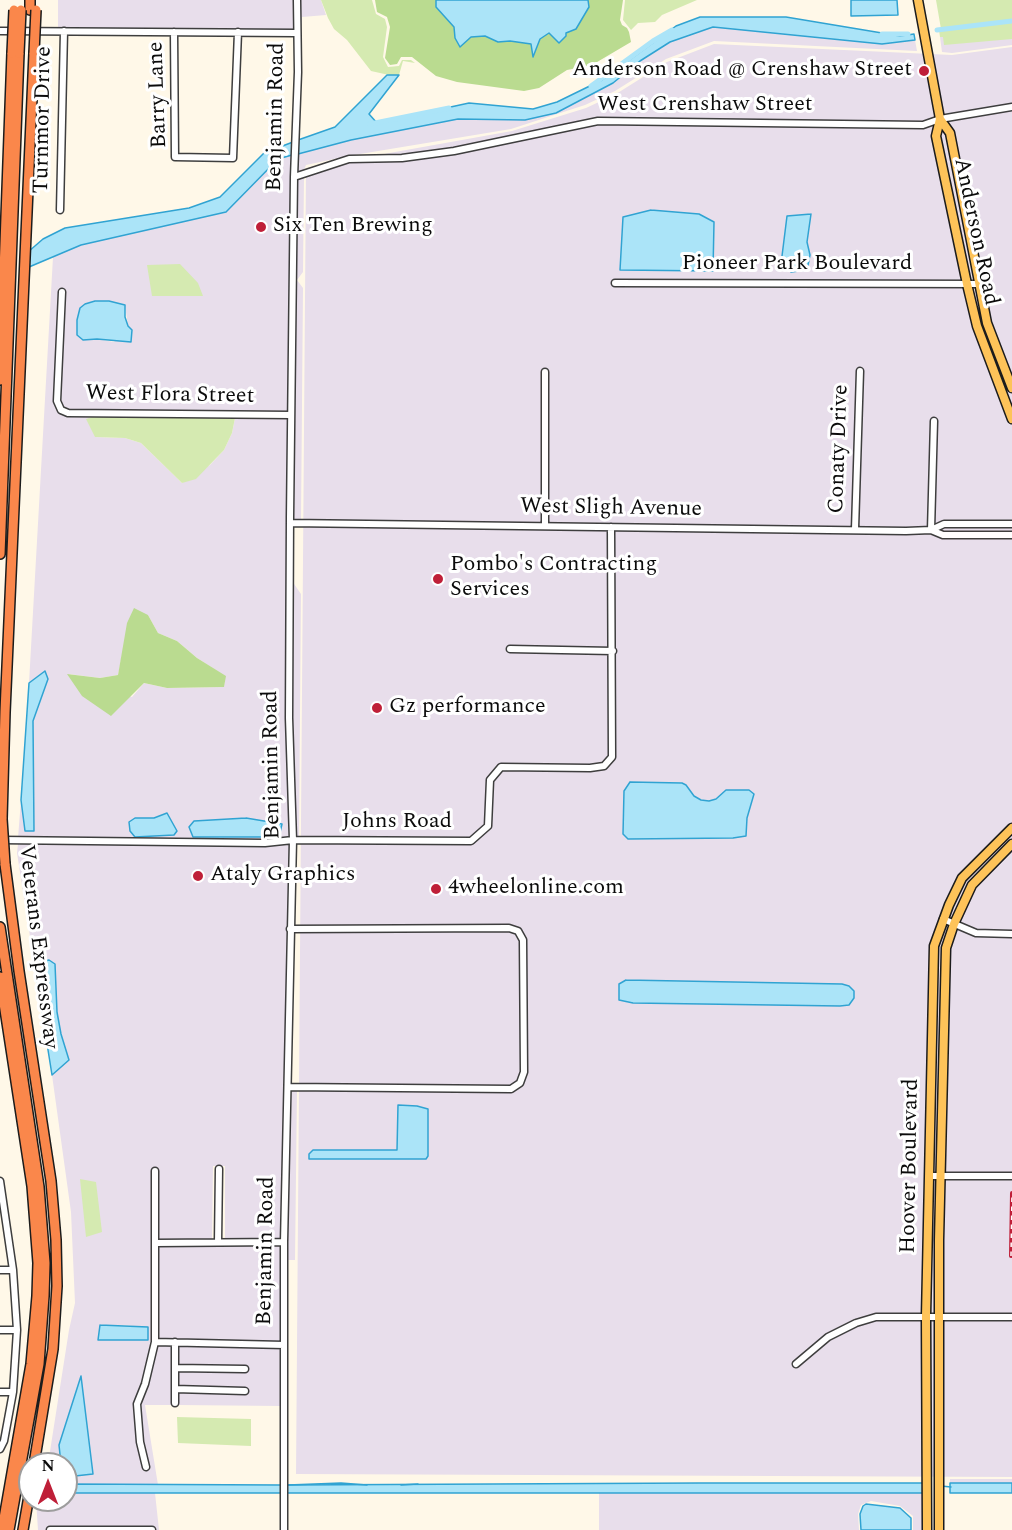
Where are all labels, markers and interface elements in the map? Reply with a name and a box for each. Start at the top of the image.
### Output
street label: Barry Lane [144,41,174,149]
street label: Benjamin Road [262,42,292,192]
street label: Turnmor Drive [30,46,58,194]
place label: Anderson Road @ Crenshaw Street [572,58,912,84]
marker: Anderson Road @ Crenshaw Street [917,64,931,78]
street label: West Crenshaw Street [597,93,813,119]
street label: Anderson Road [946,156,1004,308]
place label: Six Ten Brewing [273,214,433,240]
marker: Six Ten Brewing [254,220,268,234]
street label: Pioneer Park Boulevard [682,252,912,278]
street label: West Flora Street [85,381,255,411]
street label: Conaty Drive [825,384,855,514]
street label: West Sligh Avenue [520,494,702,524]
place label: Pombo's Contracting Services [450,553,657,604]
marker: Pombo's Contracting Services [431,572,445,586]
street label: Benjamin Road [258,690,288,840]
place label: Gz performance [389,695,546,721]
marker: Gz performance [370,701,384,715]
street label: Johns Road [342,810,452,836]
street label: Veterans Expressway [11,843,63,1051]
place label: Ataly Graphics [210,863,356,889]
marker: Ataly Graphics [191,869,205,883]
place label: 4wheelonline.com [448,876,624,902]
marker: 4wheelonline.com [429,882,443,896]
street label: Hoover Boulevard [896,1078,926,1254]
street label: Benjamin Road [252,1176,282,1326]
north arrow [18,1452,78,1512]
text: N [41,1454,55,1478]

